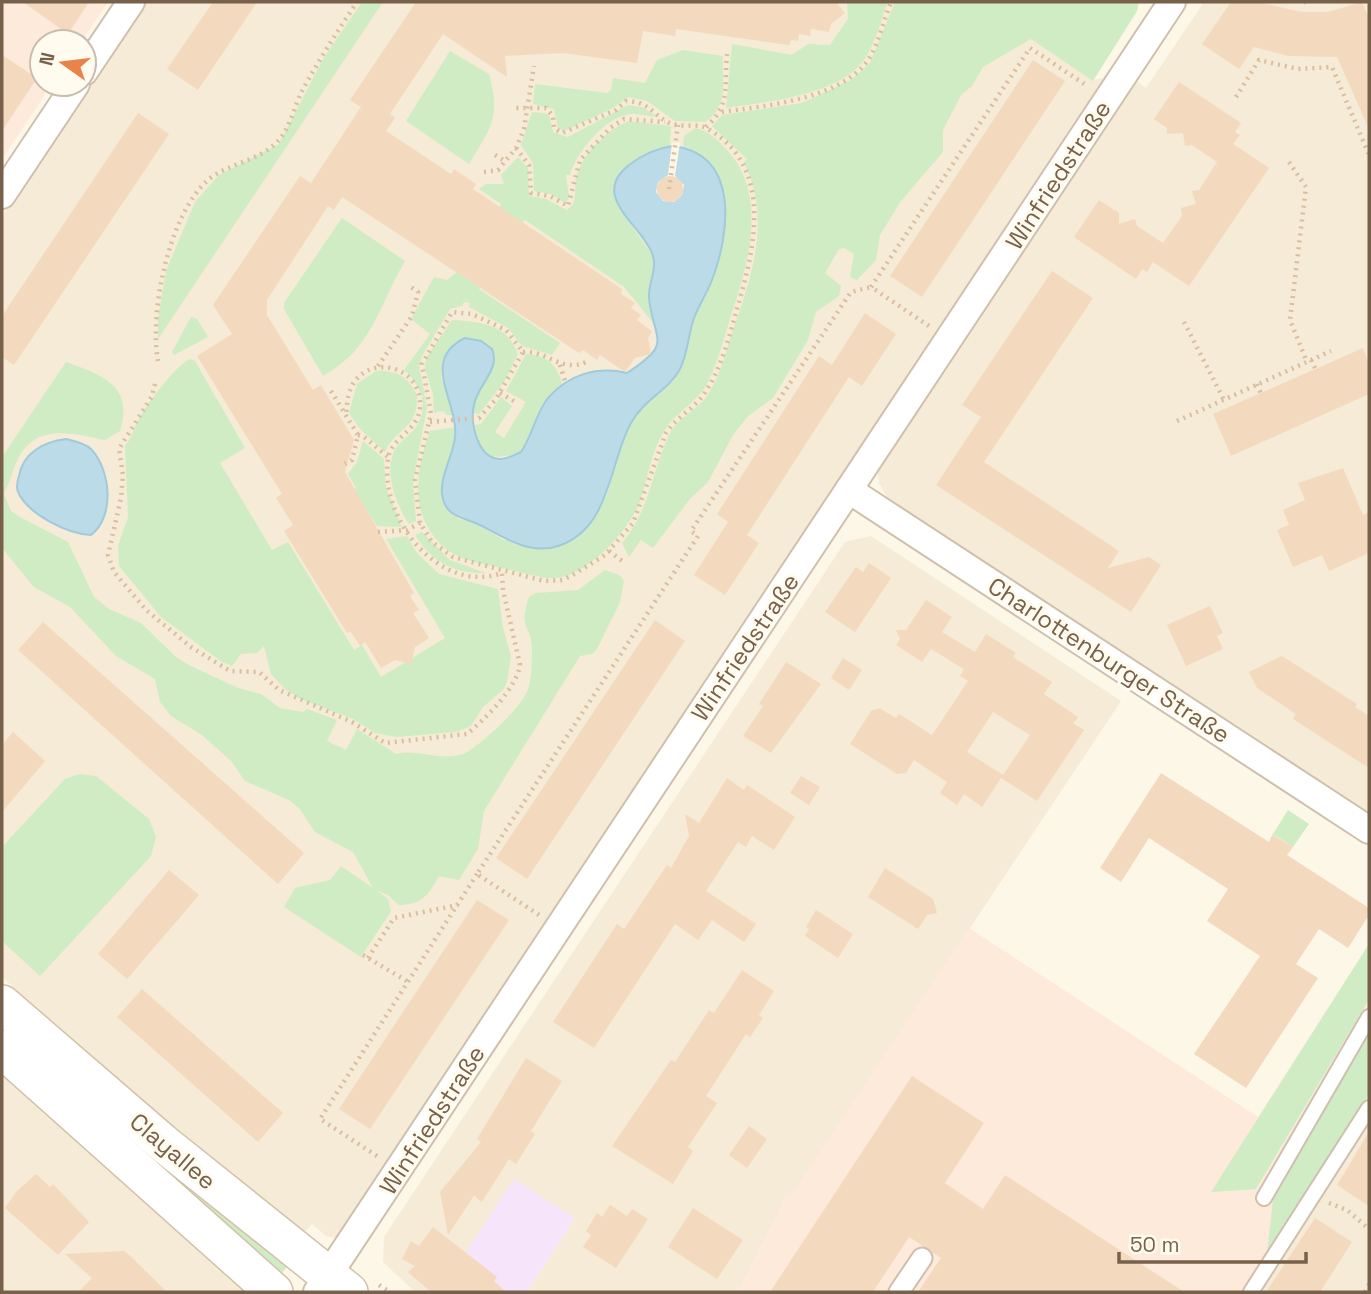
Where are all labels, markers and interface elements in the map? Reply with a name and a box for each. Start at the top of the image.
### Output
north arrow [28,28,98,98]
text: N [33,50,61,68]
street label: Winfriedstraße [998,95,1118,255]
street label: Winfriedstraße [684,567,806,727]
street label: Charlottenburger Straße [982,570,1236,750]
street label: Winfriedstraße [372,1040,492,1200]
street label: Clayallee [123,1106,223,1196]
scale bar [1119,1220,1306,1264]
text: 50 m [1130,1231,1180,1258]

